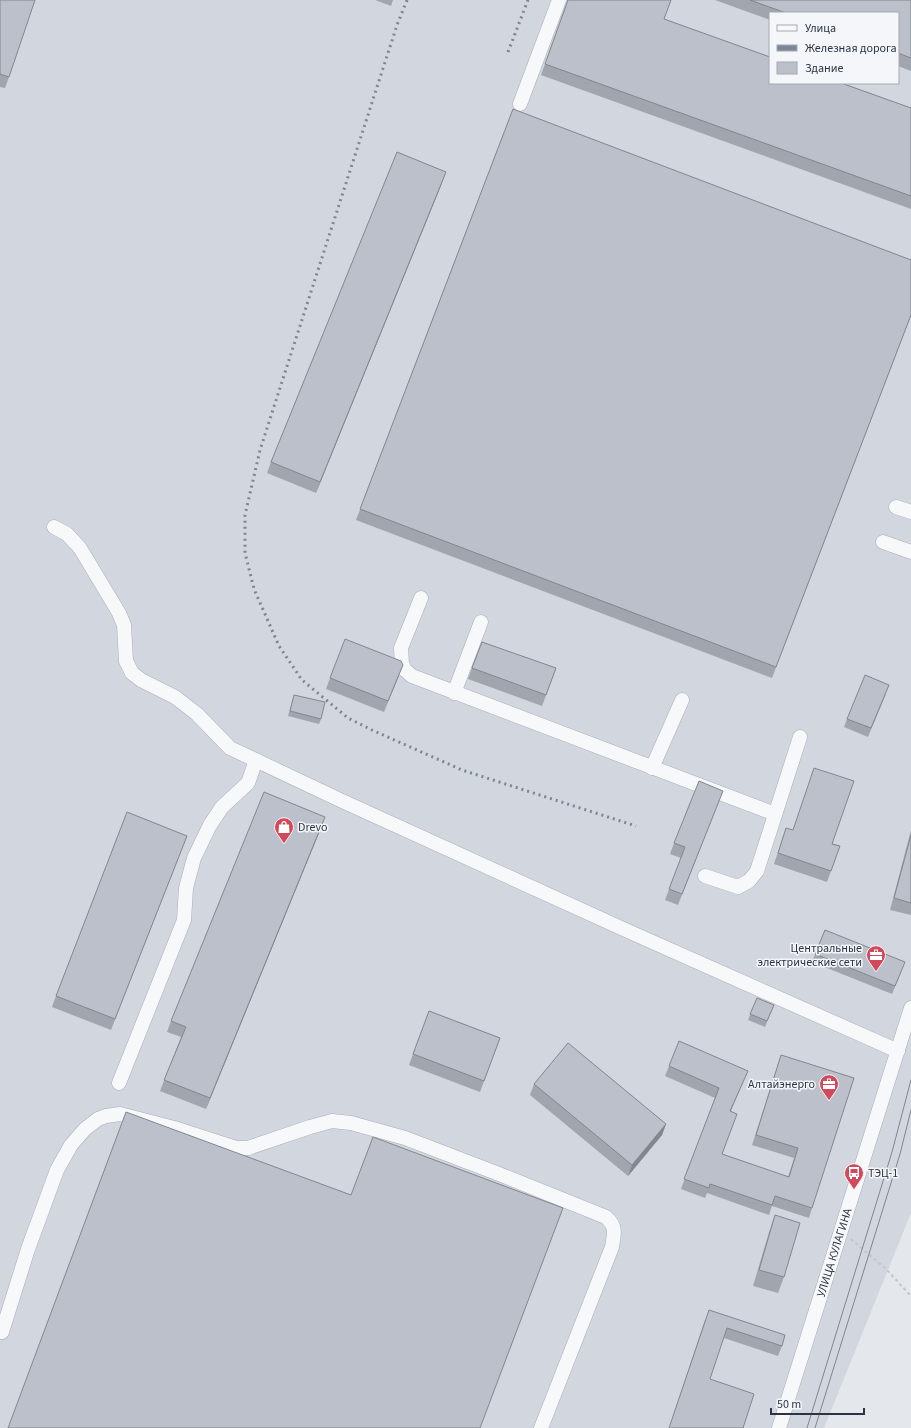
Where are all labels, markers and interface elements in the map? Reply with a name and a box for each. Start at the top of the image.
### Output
legend [769,12,899,84]
text: Улица [805,20,836,37]
text: Железная дорога [805,40,897,57]
text: Здание [805,60,844,77]
shop icon: Drevo [273,816,295,844]
place label: Drevo [298,819,328,836]
place label: Центральные электрические сети [758,940,862,971]
office icon: Центральные электрические сети [865,944,887,972]
office icon: Алтайэнерго [818,1073,840,1101]
place label: Алтайэнерго [748,1076,815,1093]
bus stop icon: ТЭЦ-1 [843,1162,865,1190]
place label: ТЭЦ-1 [868,1165,898,1182]
street label: УЛИЦА КУЛАГИНА [813,1206,857,1299]
scale bar [771,1390,864,1416]
text: 50 m [777,1396,801,1413]

